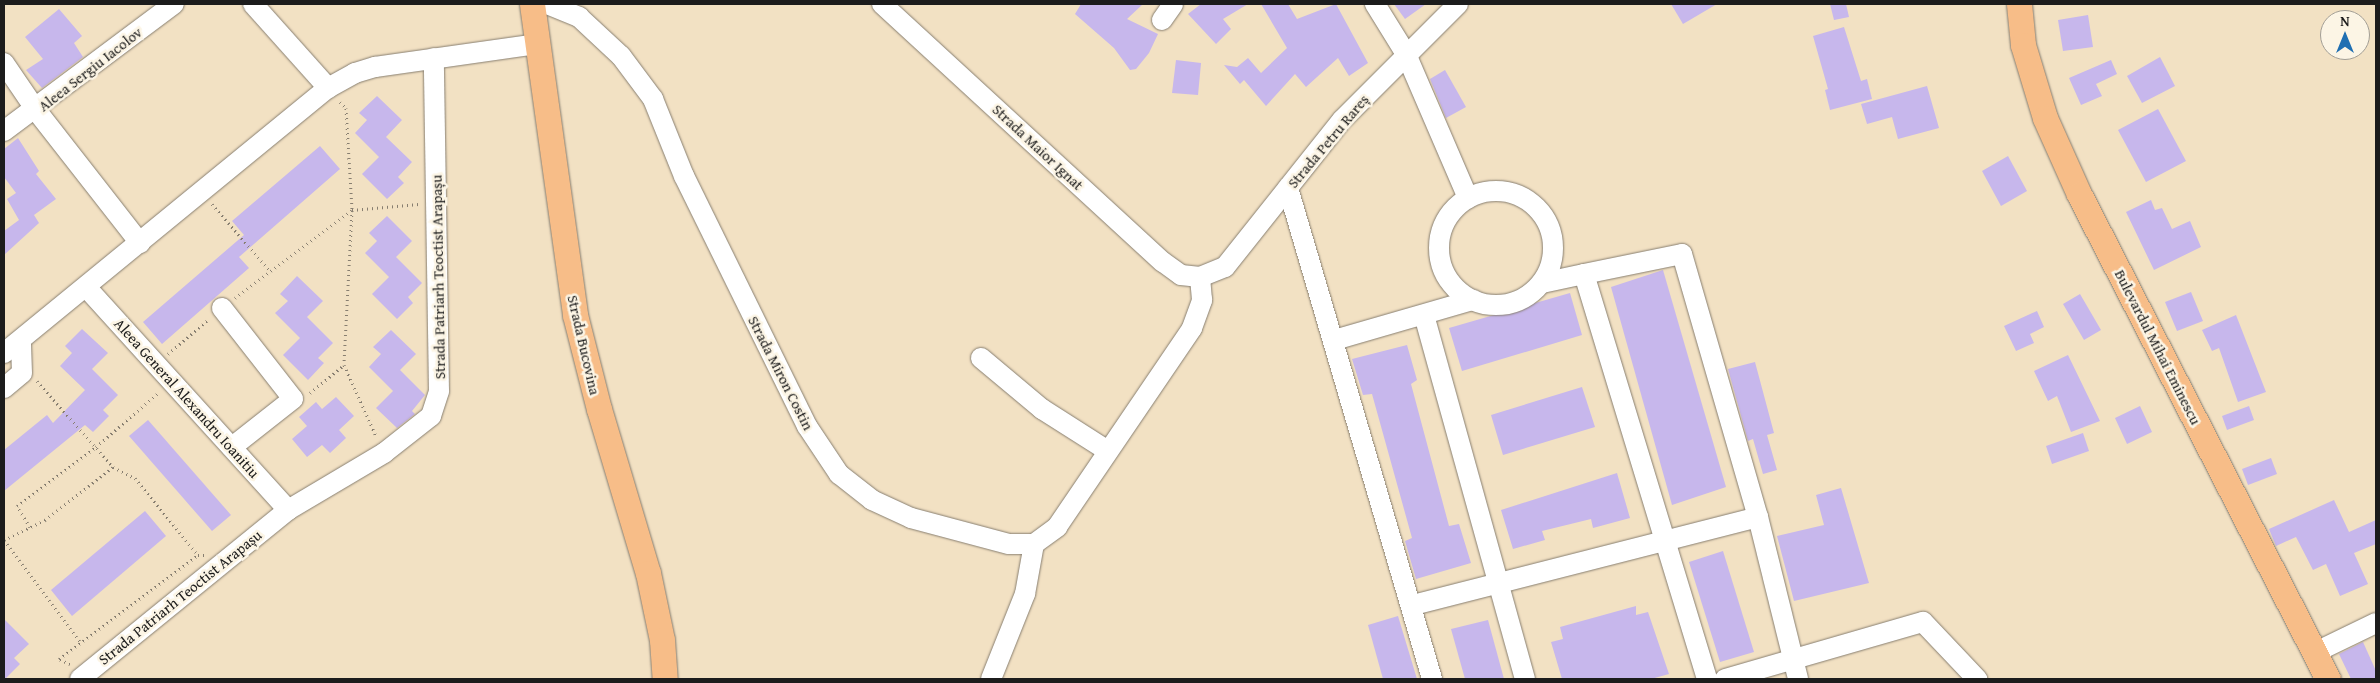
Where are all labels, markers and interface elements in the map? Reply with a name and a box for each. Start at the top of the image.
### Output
north arrow [2320,10,2370,60]
text: N [2340,11,2350,31]
street label: Aleea Sergiu Iacolov [35,23,145,115]
street label: Strada Petru Rareș [1284,90,1372,192]
street label: Strada Maior Ignat [989,100,1087,194]
street label: Strada Patriarh Teoctist Arapașu [427,175,449,379]
street label: Bulevardul Mihai Eminescu [2111,266,2205,428]
street label: Strada Bucovina [564,293,604,397]
street label: Strada Miron Costin [744,313,818,433]
street label: Aleea General Alexandru Ioanitiu [111,315,263,481]
street label: Strada Patriarh Teoctist Arapașu [95,526,265,668]

